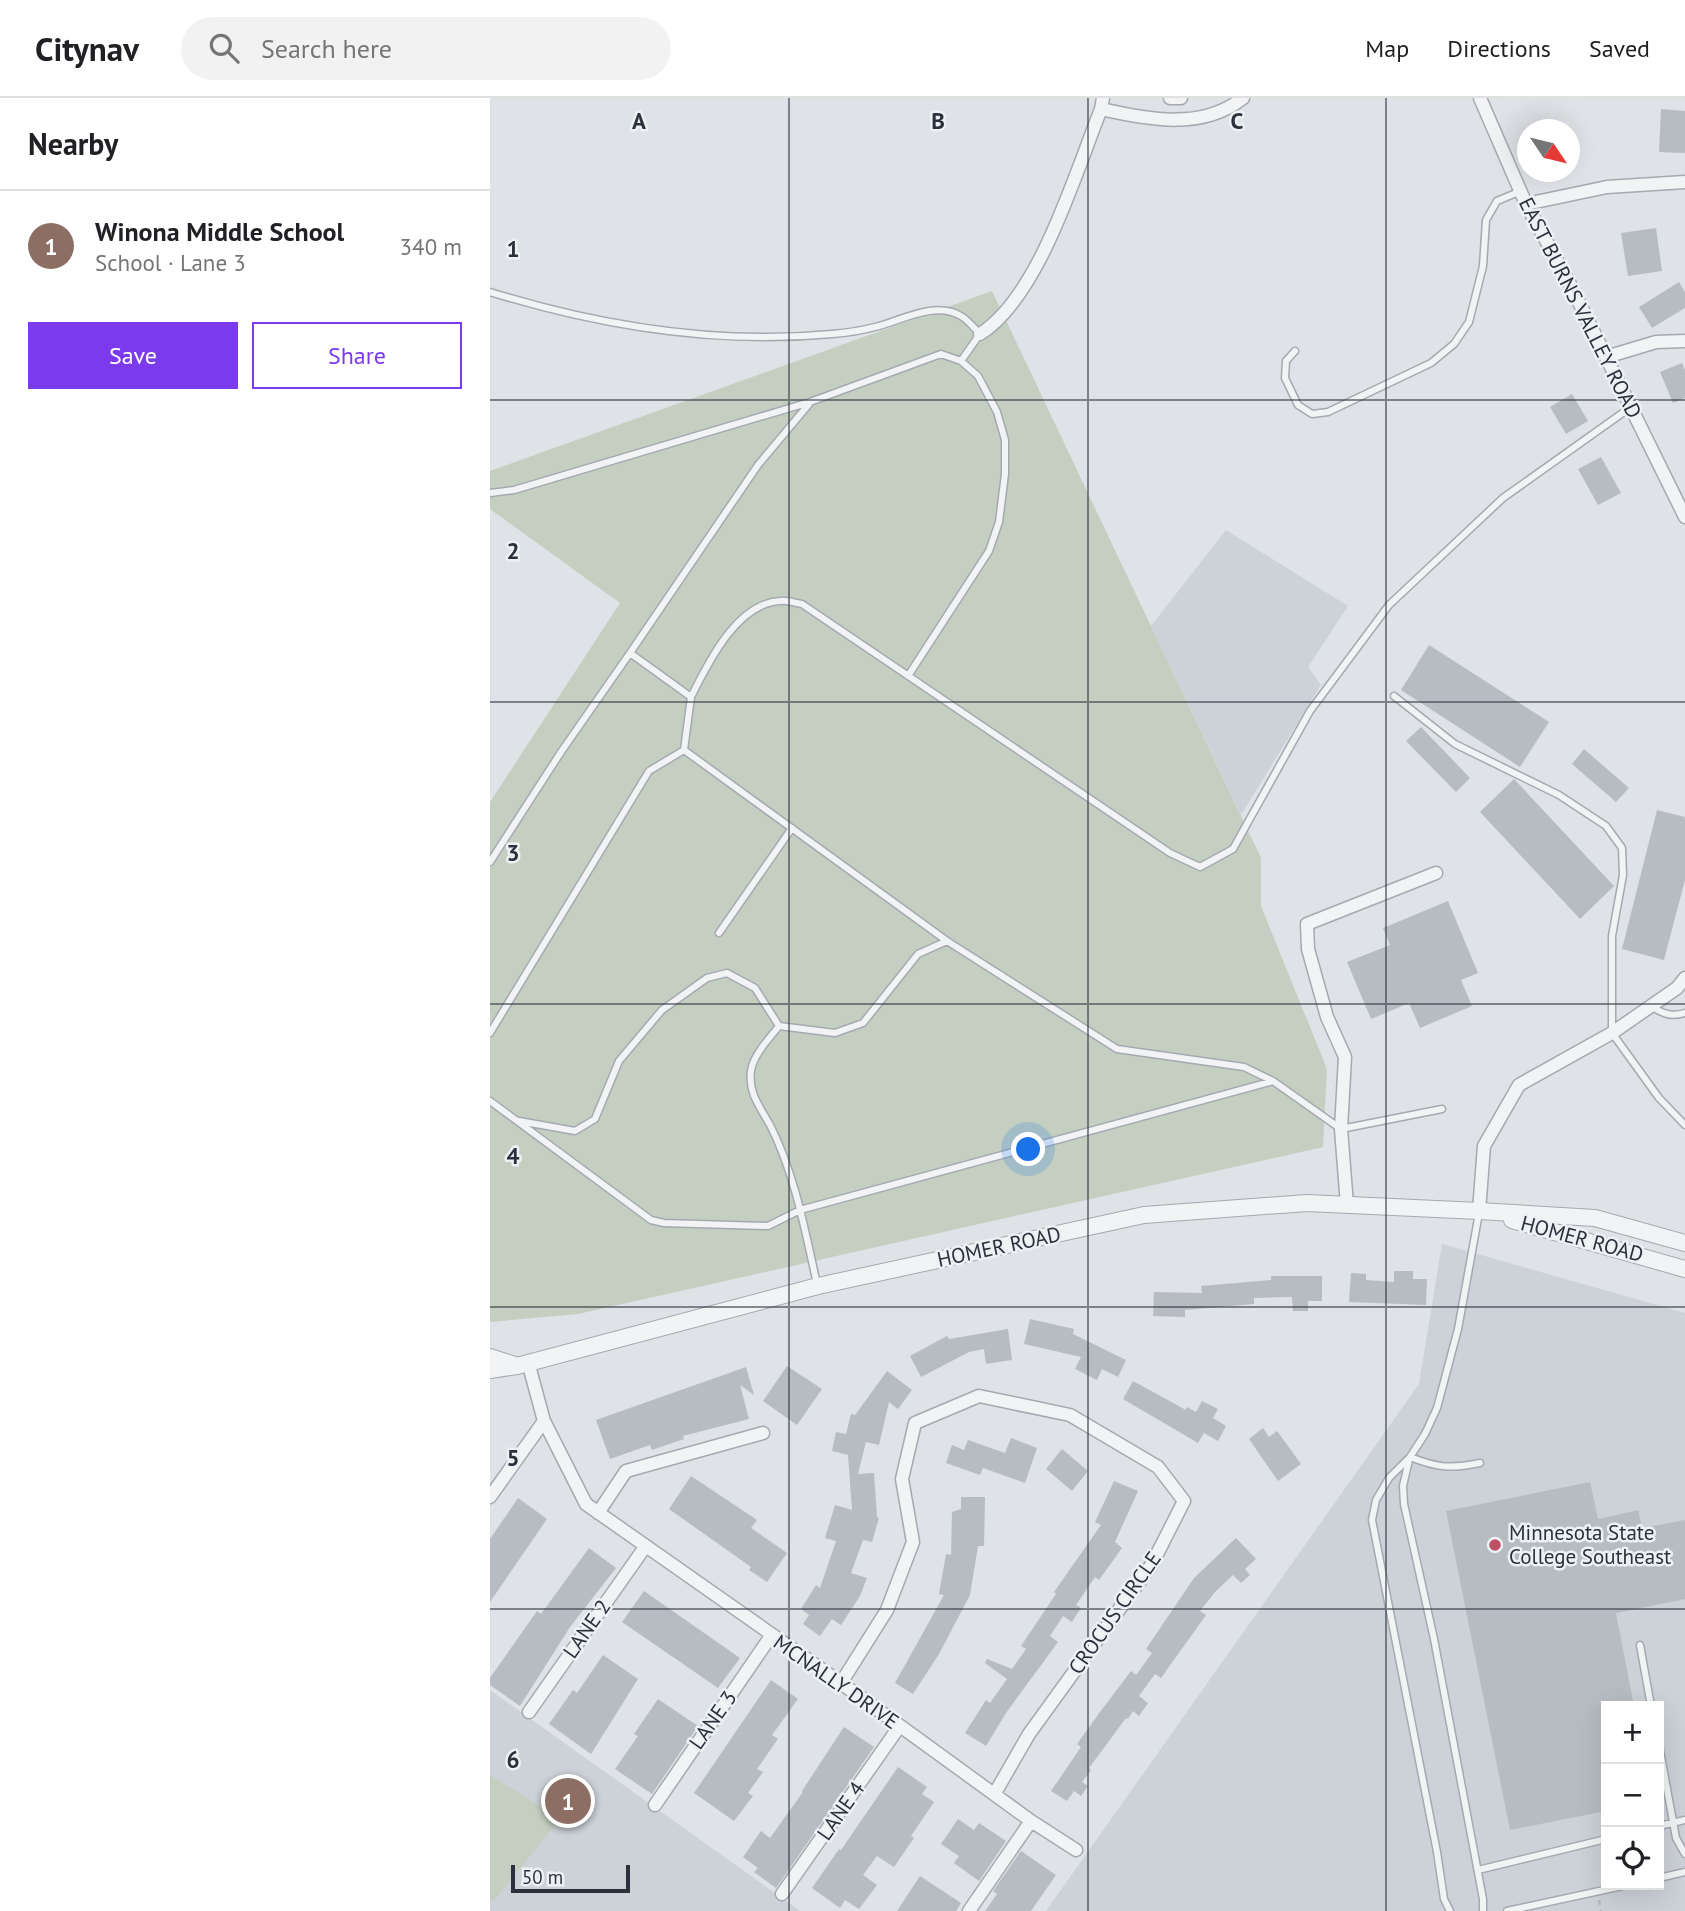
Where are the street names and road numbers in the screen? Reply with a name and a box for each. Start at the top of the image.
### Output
street label: EAST BURNS VALLEY ROAD [1513,193,1648,423]
street label: HOMER ROAD [1518,1209,1646,1268]
street label: HOMER ROAD [935,1220,1063,1273]
street label: CROCUS CIRCLE [1062,1546,1167,1679]
street label: LANE 2 [557,1594,616,1663]
street label: MCNALLY DRIVE [768,1628,904,1735]
street label: LANE 3 [683,1685,742,1754]
street label: LANE 4 [811,1776,870,1845]

